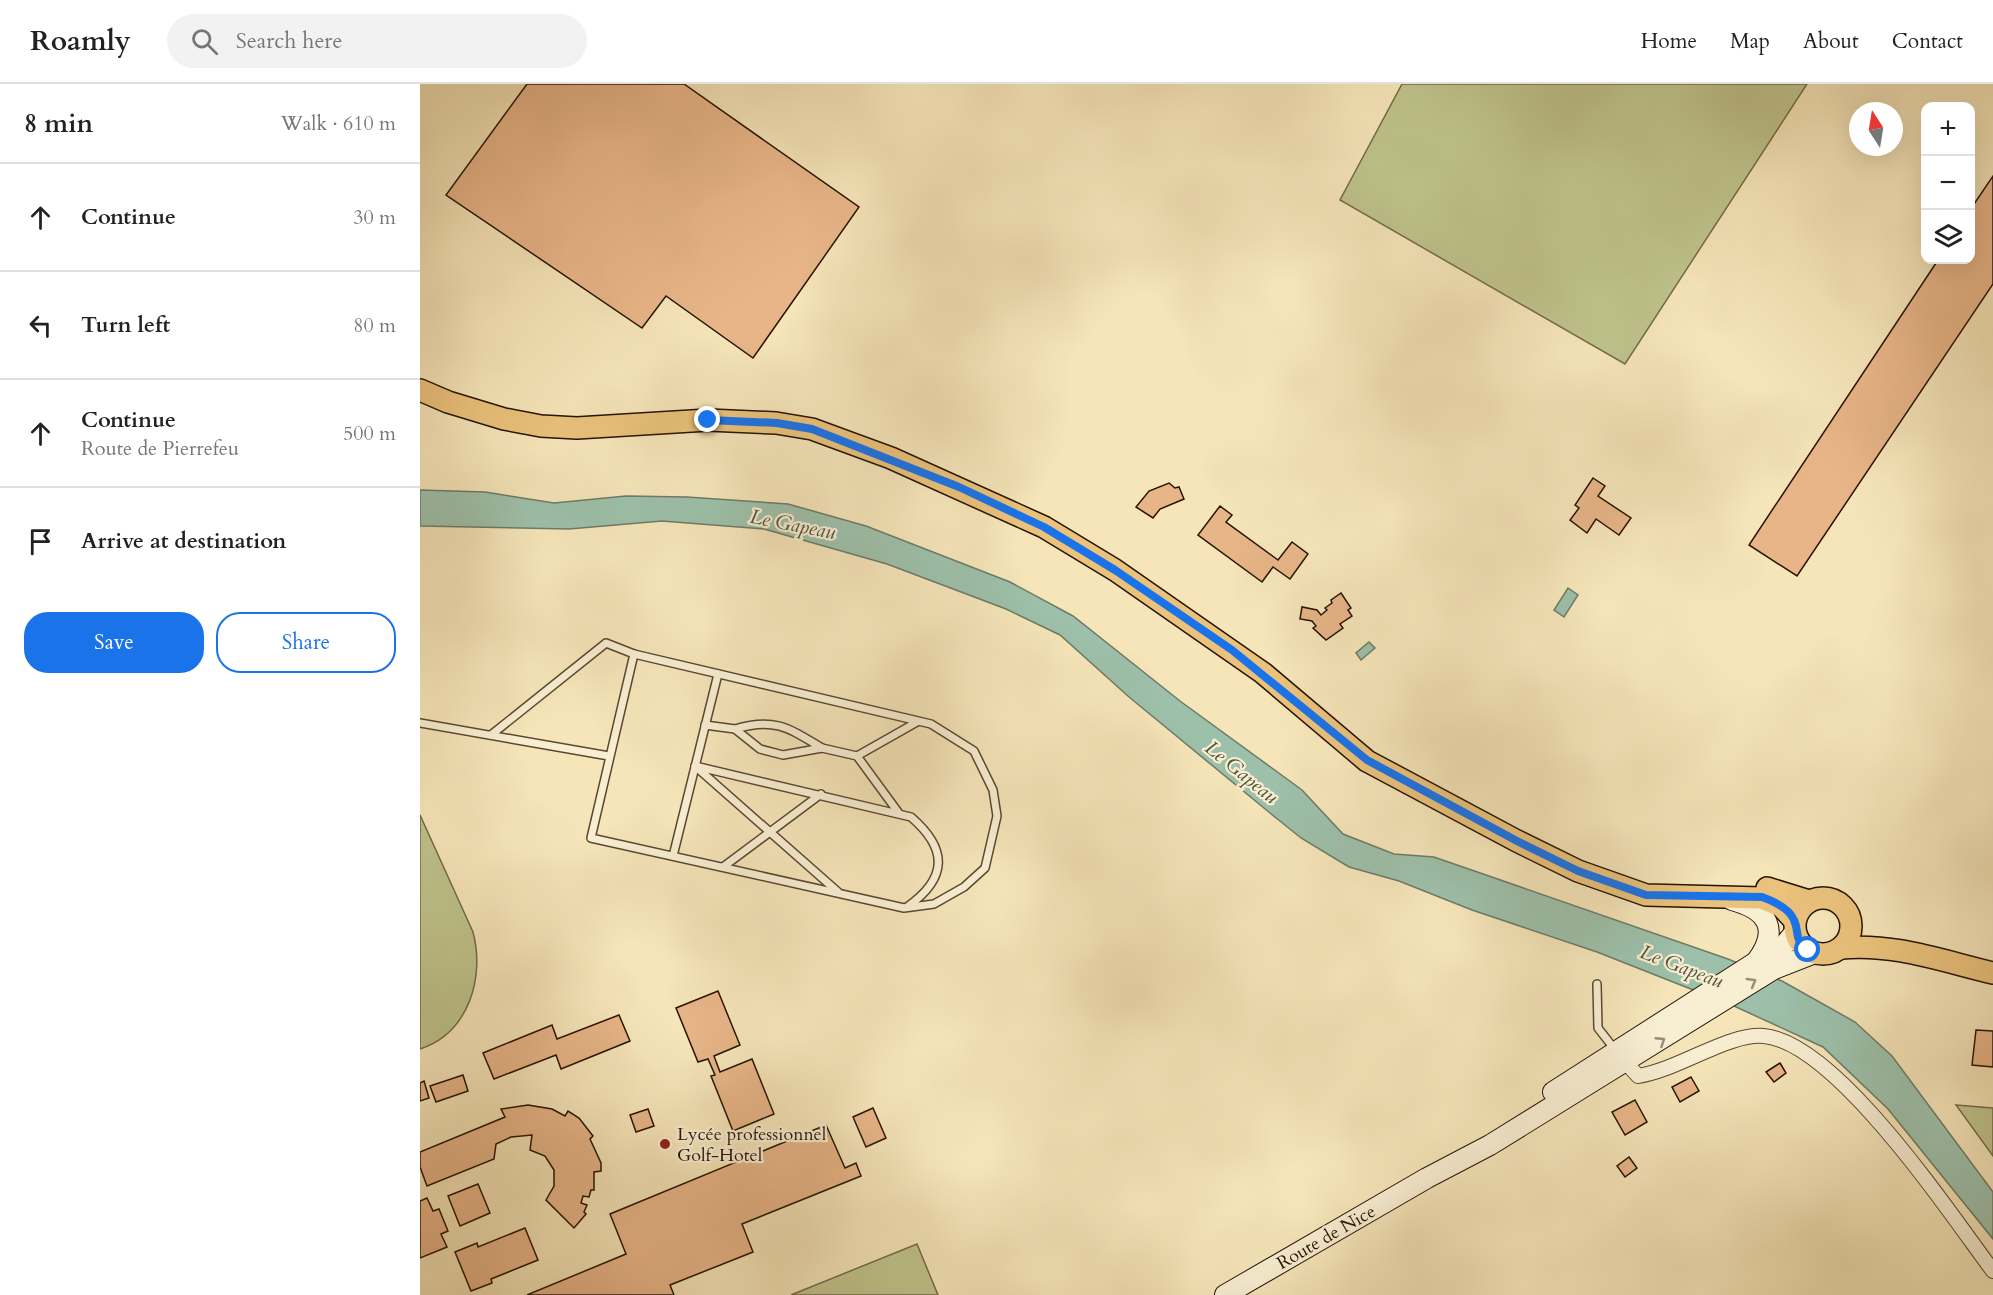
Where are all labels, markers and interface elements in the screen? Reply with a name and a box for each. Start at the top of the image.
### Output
search box [167,14,587,68]
text: Roamly [30,22,131,60]
icon: search [188,25,221,58]
text: Search here [236,26,342,56]
text: Home [1641,27,1697,56]
text: Map [1730,27,1770,56]
text: About [1803,27,1859,56]
text: Contact [1892,27,1963,56]
north arrow [1849,102,1903,156]
map controls [1921,102,1975,264]
button: + [1921,102,1975,156]
text: 8 min [24,106,93,141]
text: Walk · 610 m [281,110,396,137]
button: − [1921,156,1975,210]
icon: ahead [24,201,57,234]
text: Continue [81,202,176,232]
text: 30 m [353,204,396,231]
button: layers [1921,210,1975,264]
icon: left [24,309,57,342]
text: Turn left [81,310,170,340]
text: 80 m [353,312,396,339]
text: Continue [81,405,176,435]
route end [694,406,720,432]
icon: ahead [24,417,57,450]
text: 500 m [343,420,396,447]
text: Route de Pierrefeu [81,435,239,462]
water label: Le Gapeau [748,503,838,546]
icon: arrive [24,525,57,558]
text: Arrive at destination [81,526,286,556]
button: Save [24,612,204,673]
button: Share [216,612,396,673]
water label: Le Gapeau [1199,735,1284,810]
route start [1794,936,1820,962]
water label: Le Gapeau [1636,938,1727,995]
one-way arrow [1746,977,1756,989]
one-way arrow [1655,1036,1665,1048]
place label: Lycée professionnel Golf-Hotel [677,1122,827,1168]
marker: Lycée professionnel Golf-Hotel [658,1137,672,1151]
street label: Route de Nice [1272,1199,1380,1276]

